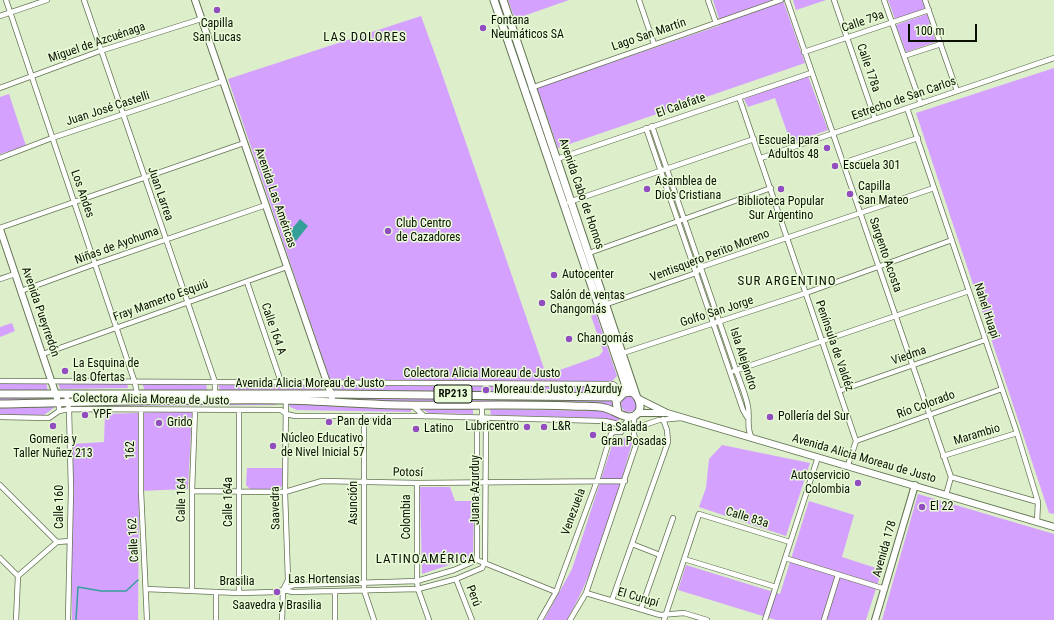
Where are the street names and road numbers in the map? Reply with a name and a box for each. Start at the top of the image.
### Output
street label: Calle 79a [840,8,886,36]
street label: Lago San Martín [610,16,688,54]
street label: Miguel de Azcuénaga [47,20,147,66]
street label: Calle 178a [853,42,883,94]
street label: Estrecho de San Carlos [850,74,958,124]
street label: Juan José Castelli [64,89,152,129]
street label: El Calafate [654,91,708,121]
street label: Avenida Cabo de Hornos [555,137,607,251]
street label: Avenida Las Américas [251,146,299,250]
street label: Juan Larrea [144,165,176,223]
street label: Los Andes [67,168,97,220]
street label: Sargento Acosta [865,216,905,294]
street label: Niñas de Ayohuma [73,224,161,268]
street label: Ventisquero Perito Moreno [648,227,772,285]
street label: Avenida Pueyrredón [18,265,62,359]
street label: Fray Mamerto Esquiú [112,277,210,325]
street label: Nahel Huapi [970,281,1002,341]
street label: Golfo San Jorge [679,293,755,331]
street label: Península de Valdéz [812,299,856,393]
street label: Calle 164 A [257,301,289,357]
street label: Isla Alejandro [726,326,760,392]
street label: Viedma [890,343,928,369]
street label: Colectora Alicia Moreau de Justo [404,367,560,381]
street label: Avenida Alicia Moreau de Justo [236,377,384,391]
road number: RP213 [434,385,472,403]
street label: Río Colorado [895,388,957,422]
street label: Colectora Alicia Moreau de Justo [72,391,230,409]
street label: Marambio [952,421,1002,449]
street label: Avenida Alicia Moreau de Justo [790,432,938,486]
street label: 162 [124,441,138,459]
street label: Juana Azurduy [469,455,483,525]
street label: Potosí [393,466,423,480]
street label: Calle 164a [222,477,236,527]
street label: Calle 164 [174,478,190,522]
street label: Asunción [347,481,361,525]
street label: Calle 160 [53,485,67,529]
street label: Saavedra [268,486,284,530]
street label: Venezuela [559,487,589,537]
street label: Colombia [400,494,414,540]
street label: Calle 83a [724,505,770,531]
street label: Calle 162 [126,518,142,562]
street label: Avenida 178 [870,519,900,579]
street label: Las Hortensias [288,573,360,587]
street label: Brasilia [219,575,255,589]
street label: Perú [462,583,484,609]
street label: El Curupí [616,585,660,611]

